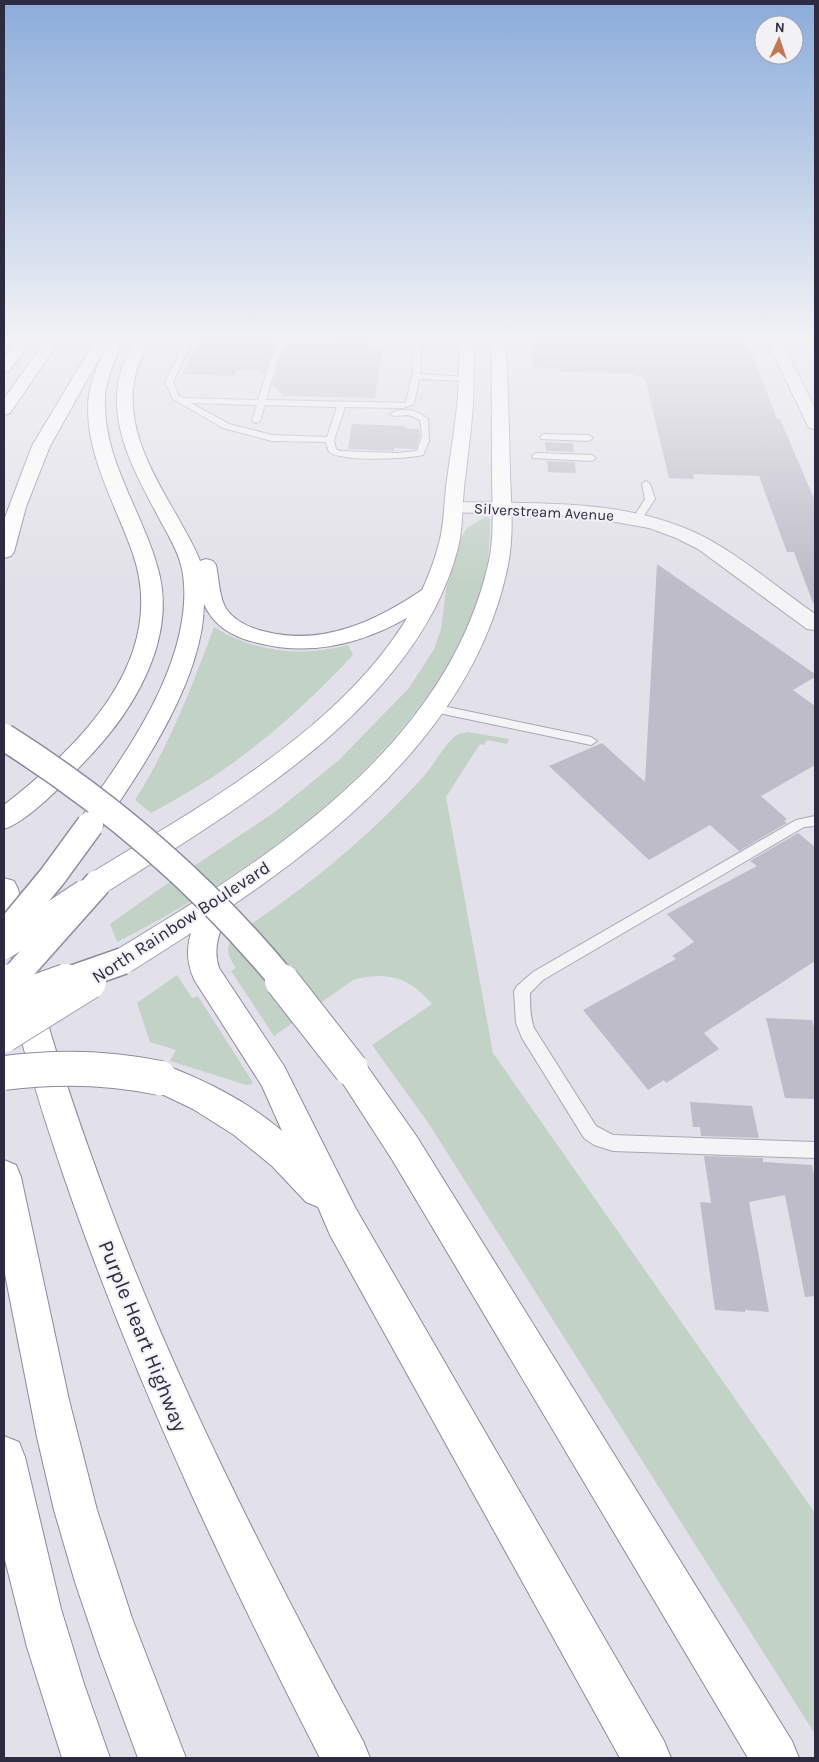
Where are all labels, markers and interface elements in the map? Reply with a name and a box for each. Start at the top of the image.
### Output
north arrow [754,15,804,65]
text: N [774,19,785,36]
street label: Silverstream Avenue [473,499,615,525]
street label: North Rainbow Boulevard [88,856,274,988]
street label: Purple Heart Highway [94,1237,192,1435]

